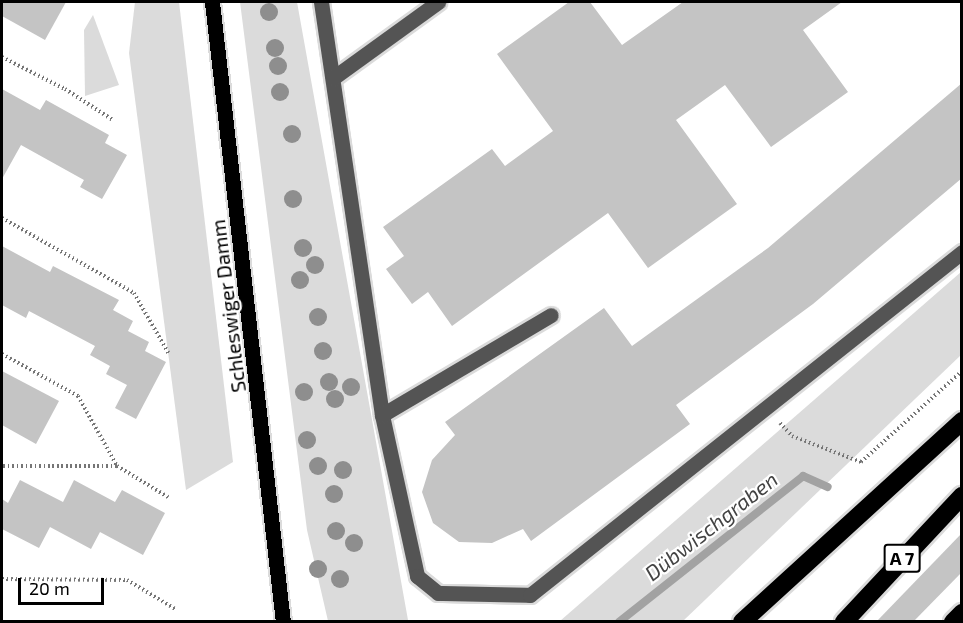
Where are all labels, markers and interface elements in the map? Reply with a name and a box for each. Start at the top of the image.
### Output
street label: Schleswiger Damm [205,218,251,394]
water label: Dübwischgraben [640,466,782,586]
road number: A 7 [882,543,922,573]
scale bar [21,566,106,604]
text: 20 m [29,577,70,599]

